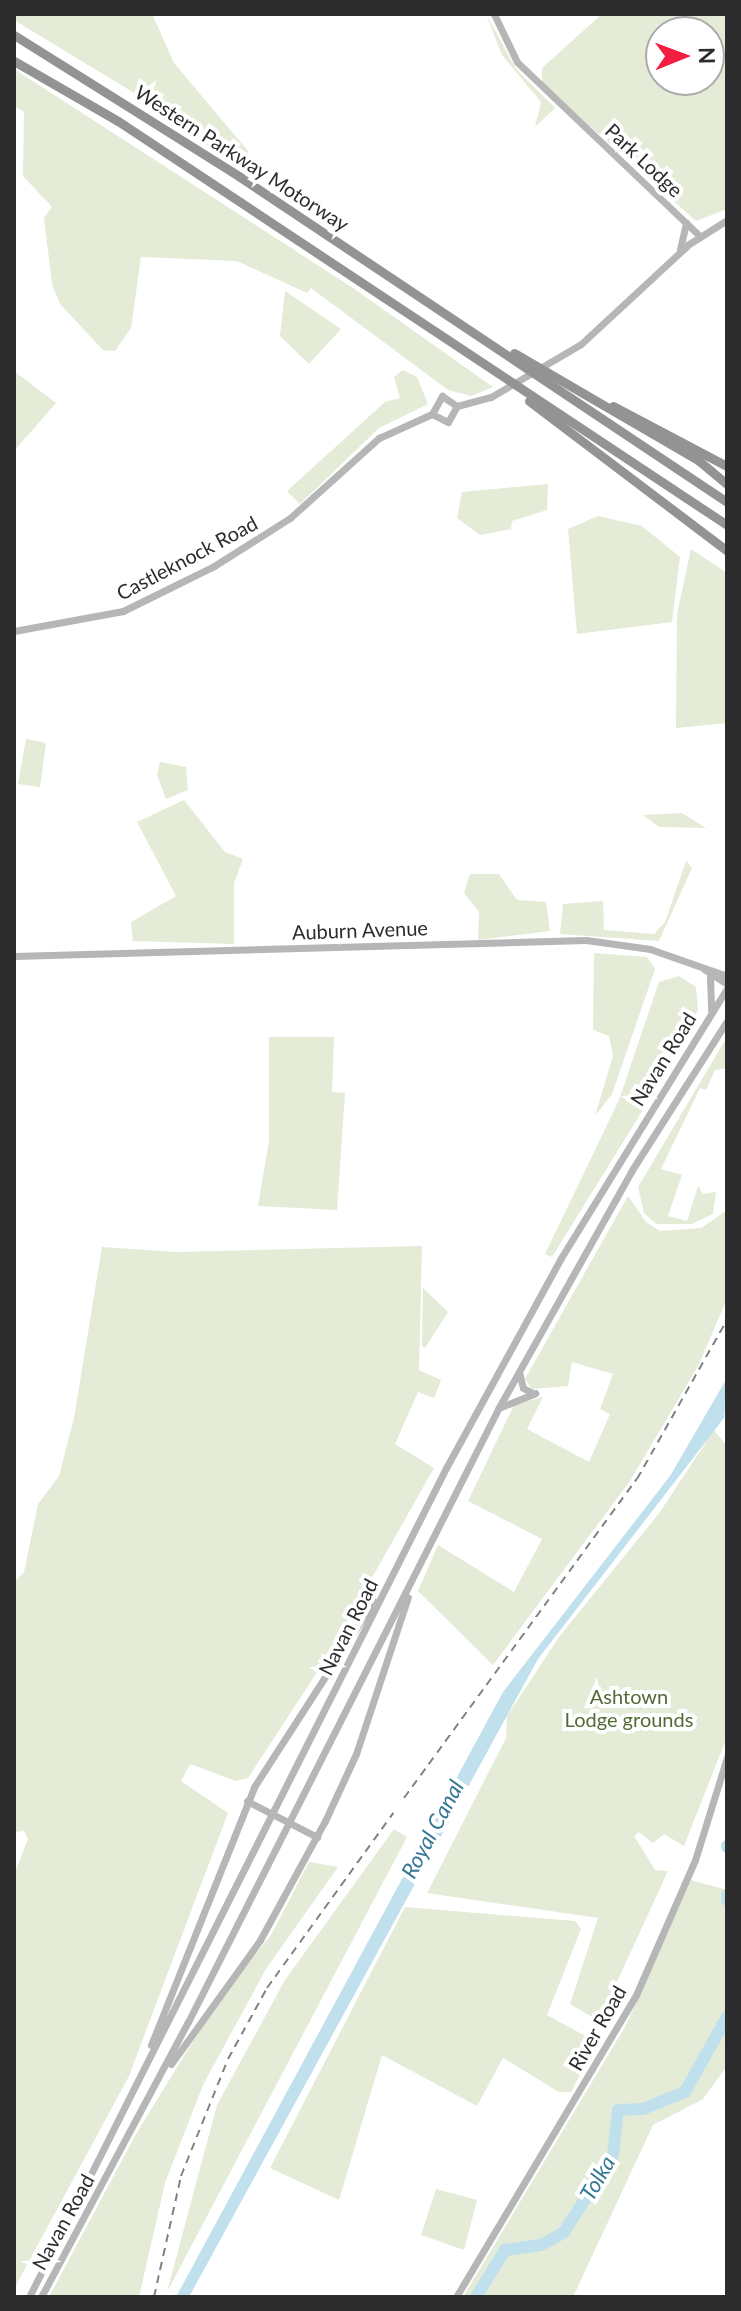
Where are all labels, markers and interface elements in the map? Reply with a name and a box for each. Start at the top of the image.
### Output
north arrow [645,16,725,96]
text: N [694,47,721,64]
street label: Western Parkway Motorway [130,80,354,236]
street label: Park Lodge [600,118,688,202]
street label: Castleknock Road [112,511,262,605]
street label: Auburn Avenue [291,916,429,944]
street label: Navan Road [625,1008,701,1110]
street label: Navan Road [313,1575,383,1679]
park label: Ashtown Lodge grounds [565,1685,693,1732]
water label: Royal Canal [395,1775,469,1883]
street label: River Road [563,1981,631,2075]
water label: Tolka [574,2151,620,2205]
street label: Navan Road [27,2170,99,2274]

